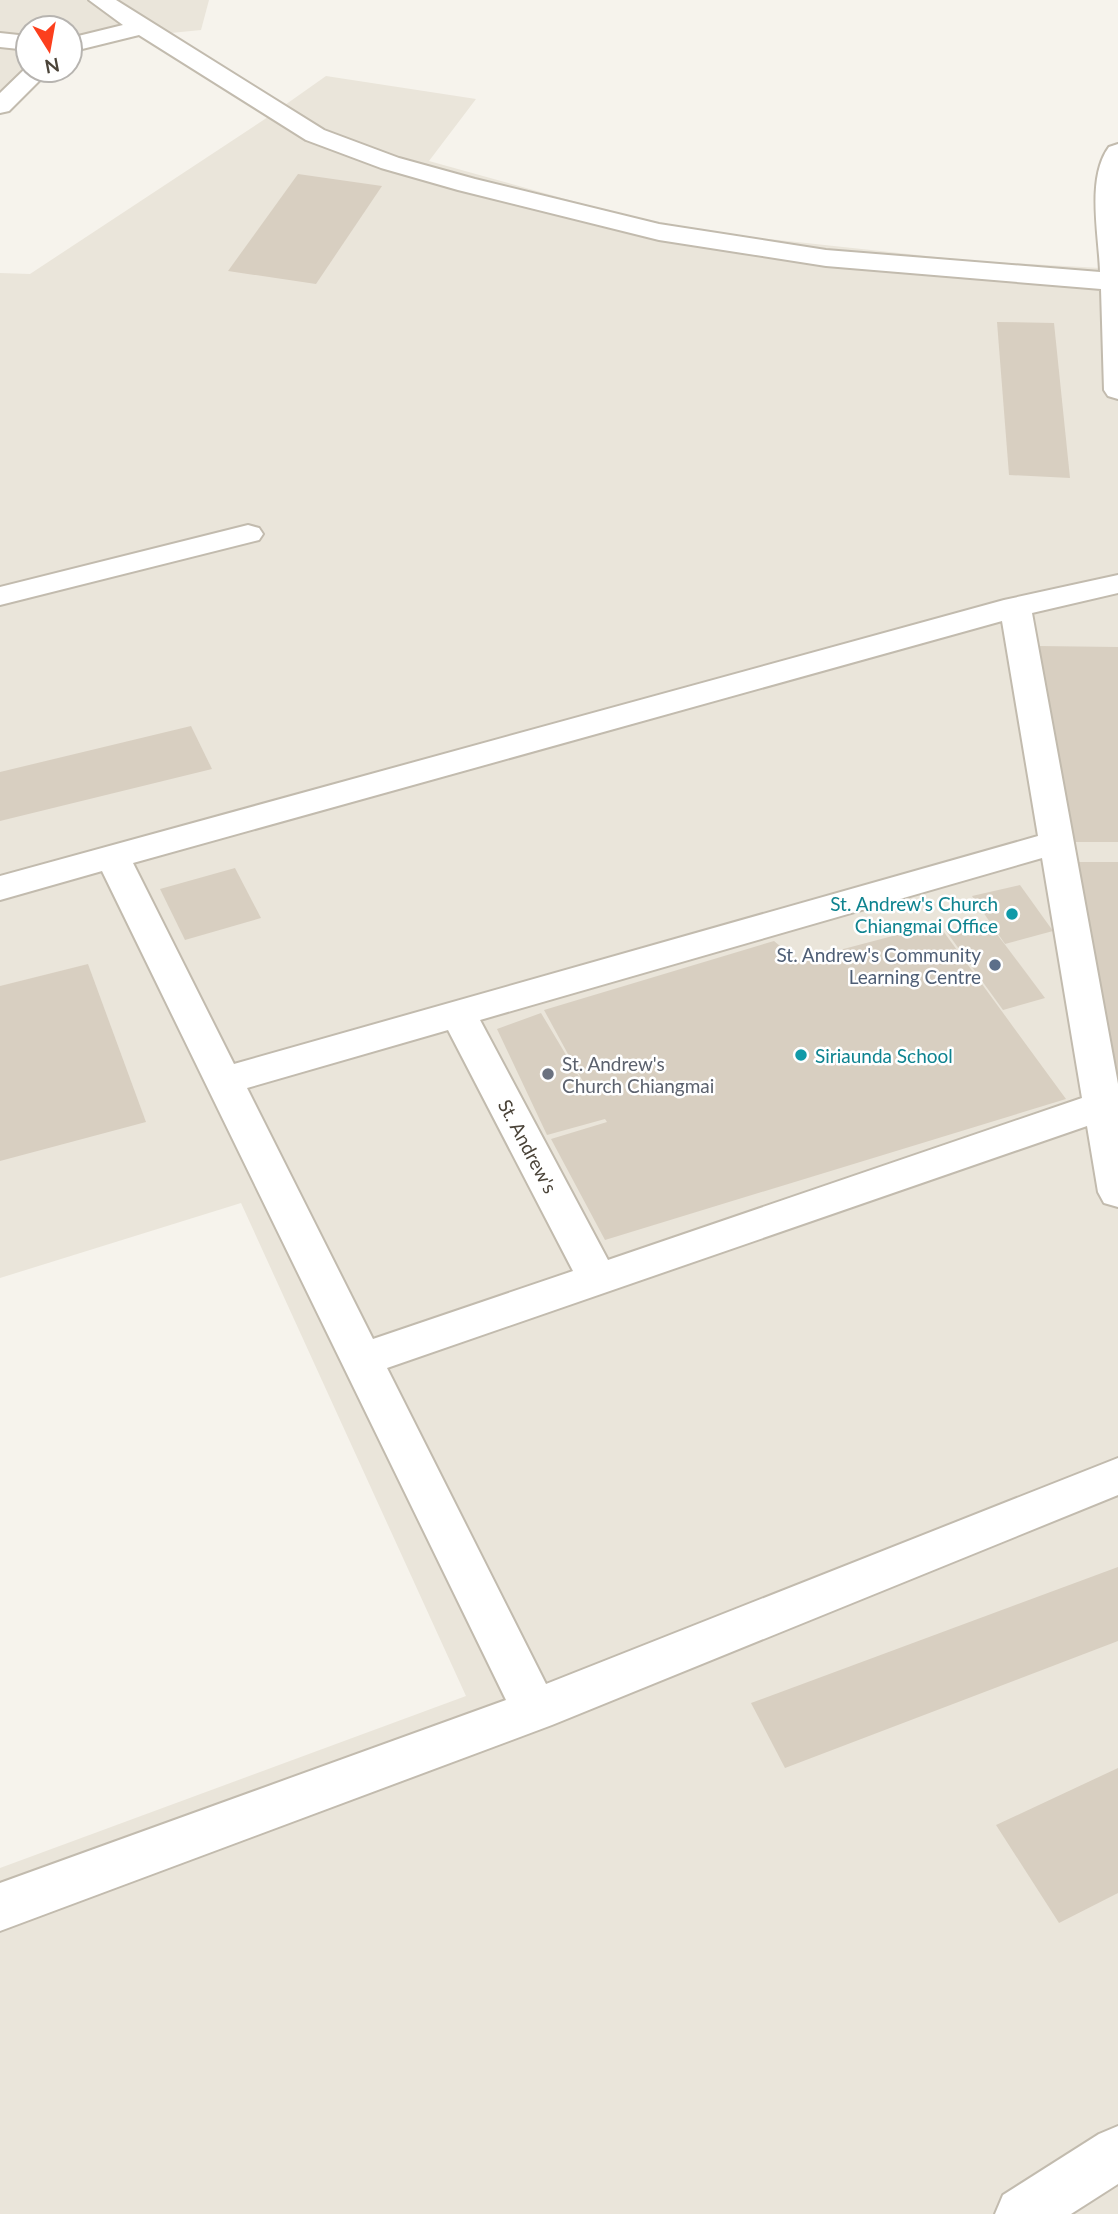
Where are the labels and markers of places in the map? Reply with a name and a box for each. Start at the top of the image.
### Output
place label: St. Andrew's Church Chiangmai Office [830,892,998,937]
marker: St. Andrew's Church Chiangmai Office [1004,906,1020,922]
place label: St. Andrew's Community Learning Centre [776,943,981,988]
marker: St. Andrew's Community Learning Centre [987,957,1003,973]
place label: Siriaunda School [815,1044,953,1067]
marker: Siriaunda School [793,1047,809,1063]
place label: St. Andrew's Church Chiangmai [562,1052,714,1097]
marker: St. Andrew's Church Chiangmai [540,1066,556,1082]

